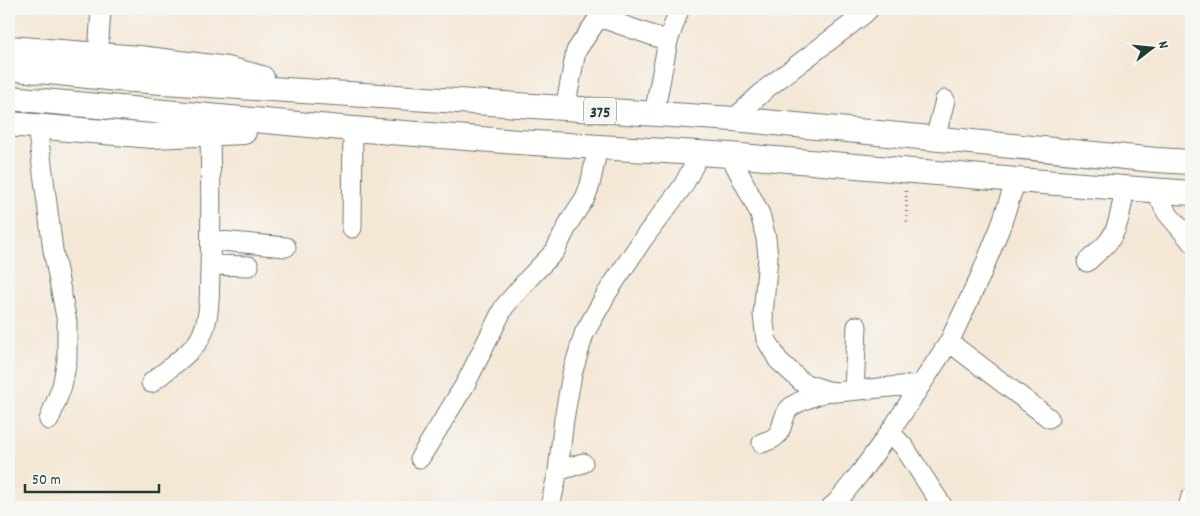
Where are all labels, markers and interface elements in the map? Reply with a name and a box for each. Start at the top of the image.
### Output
north arrow [1128,22,1178,72]
text: N [1152,39,1173,51]
road number: 375 [584,98,616,124]
scale bar [25,461,159,493]
text: 50 m [32,470,61,492]

